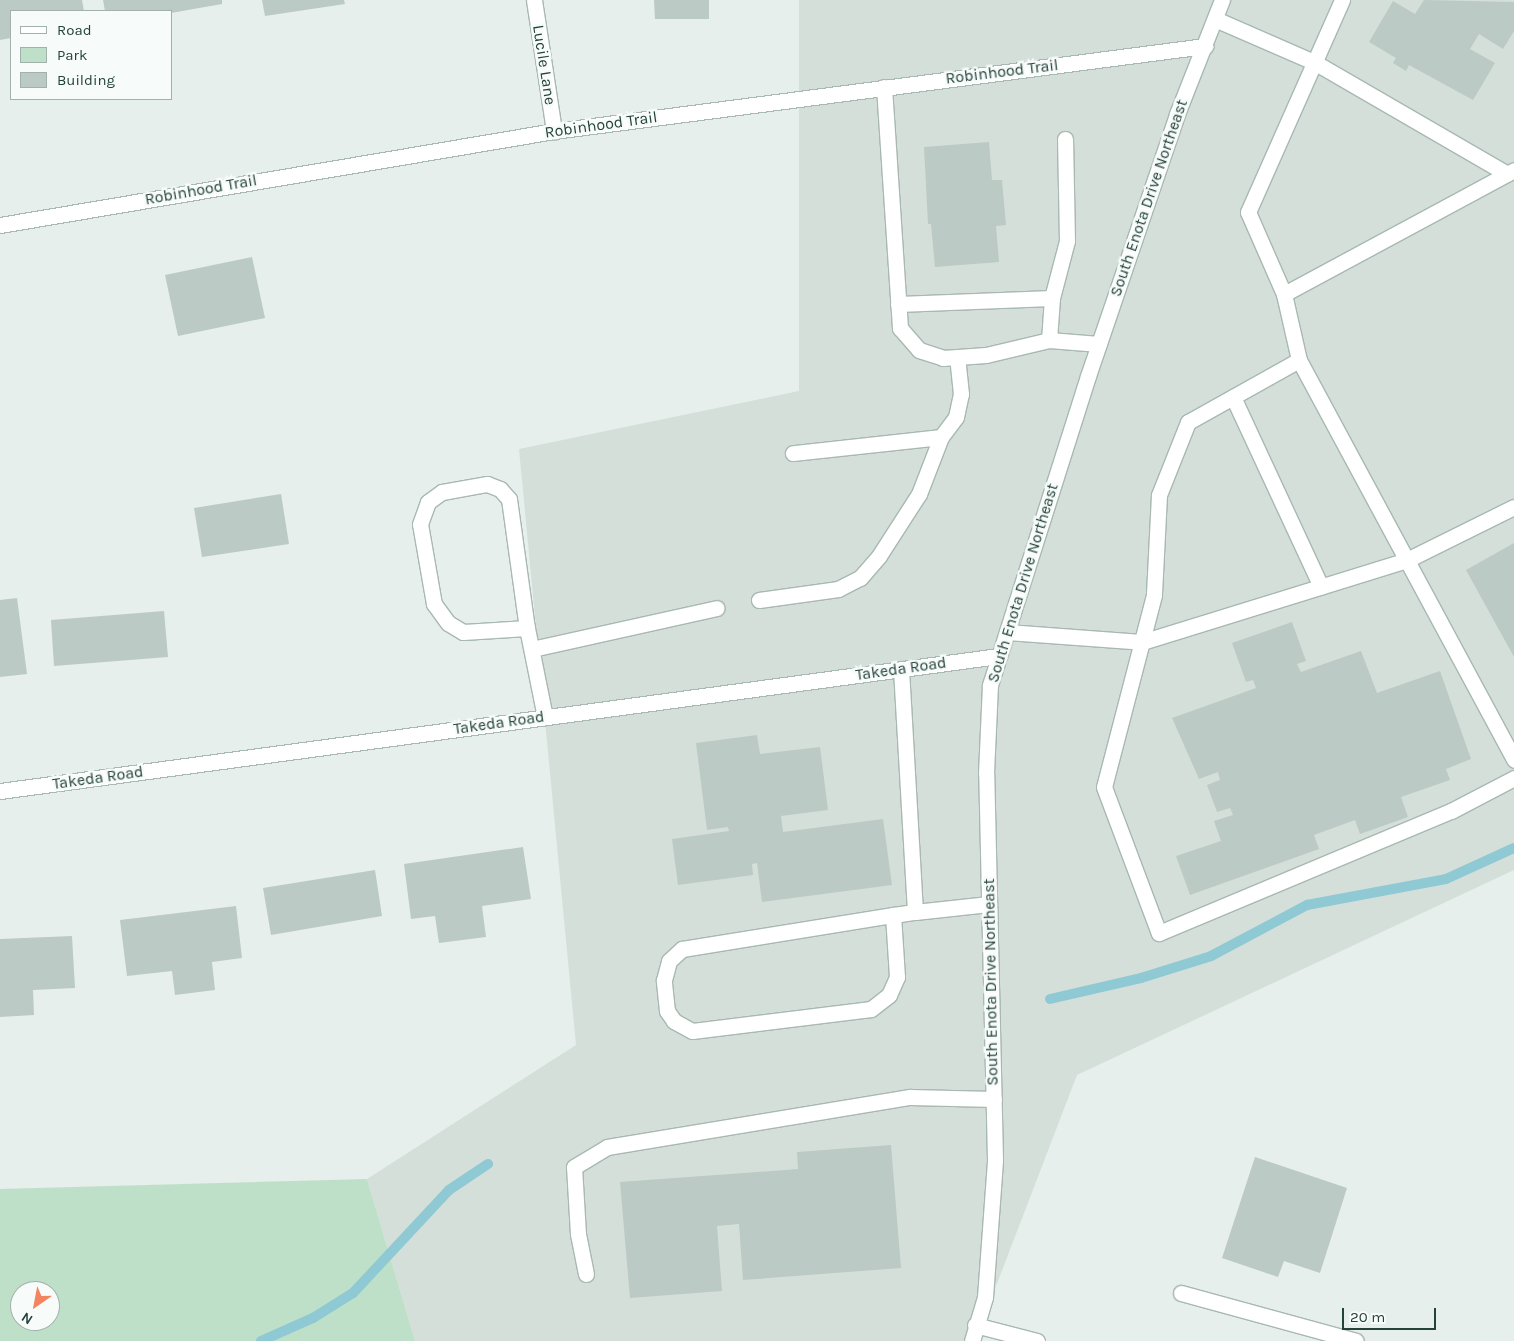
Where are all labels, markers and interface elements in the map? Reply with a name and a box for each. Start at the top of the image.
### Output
legend [10,10,172,100]
text: Road [57,21,92,39]
street label: Lucile Lane [528,24,560,106]
text: Park [57,46,87,64]
street label: Robinhood Trail [944,56,1060,88]
text: Building [57,71,115,89]
street label: South Enota Drive Northeast [1106,97,1192,299]
street label: Robinhood Trail [543,108,659,142]
street label: Robinhood Trail [143,171,259,209]
street label: South Enota Drive Northeast [984,481,1062,685]
street label: Takeda Road [854,653,948,685]
street label: Takeda Road [452,707,546,739]
street label: Takeda Road [51,762,145,794]
street label: South Enota Drive Northeast [980,878,1002,1086]
north arrow [10,1281,60,1331]
scale bar [1344,1298,1438,1330]
text: N [18,1308,36,1328]
text: 20 m [1350,1308,1385,1326]

